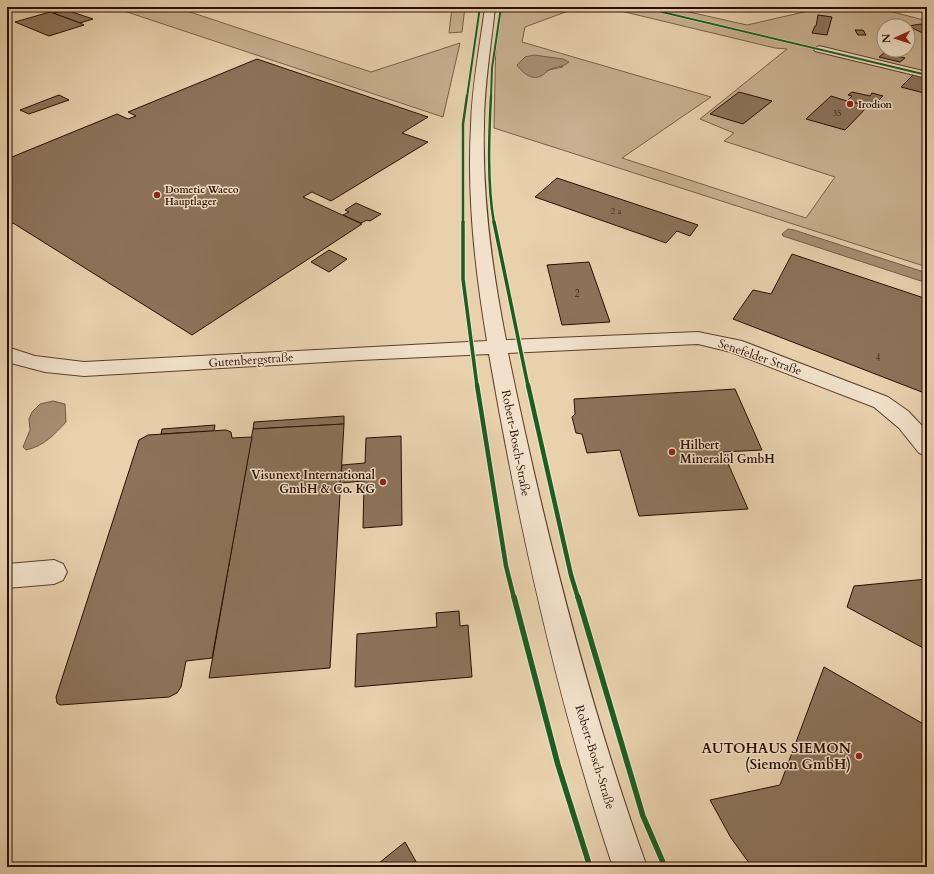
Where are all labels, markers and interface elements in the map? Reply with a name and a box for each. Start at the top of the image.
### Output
north arrow [876,18,916,58]
text: N [879,33,894,44]
place label: Irodion [858,98,893,112]
marker: Irodion [845,99,855,109]
house number: 35 [832,107,842,119]
place label: Dometic Waeco Hauptlager [165,183,239,209]
marker: Dometic Waeco Hauptlager [152,190,162,200]
house number: 2 a [611,205,622,217]
house number: 2 [574,287,580,301]
street label: Senefelder Straße [716,335,804,379]
street label: Gutenbergstraße [208,349,294,371]
house number: 4 [875,351,881,365]
street label: Robert-Bosch-Straße [498,388,534,498]
place label: Hilbert Mineralöl GmbH [680,437,775,467]
marker: Hilbert Mineralöl GmbH [667,447,677,457]
place label: Visunext International GmbH & Co. KG [251,467,375,497]
marker: Visunext International GmbH & Co. KG [378,477,388,487]
street label: Robert-Bosch-Straße [572,703,618,811]
place label: AUTOHAUS SIEMON (Siemon GmbH) [702,739,851,774]
marker: AUTOHAUS SIEMON (Siemon GmbH) [854,751,864,761]

